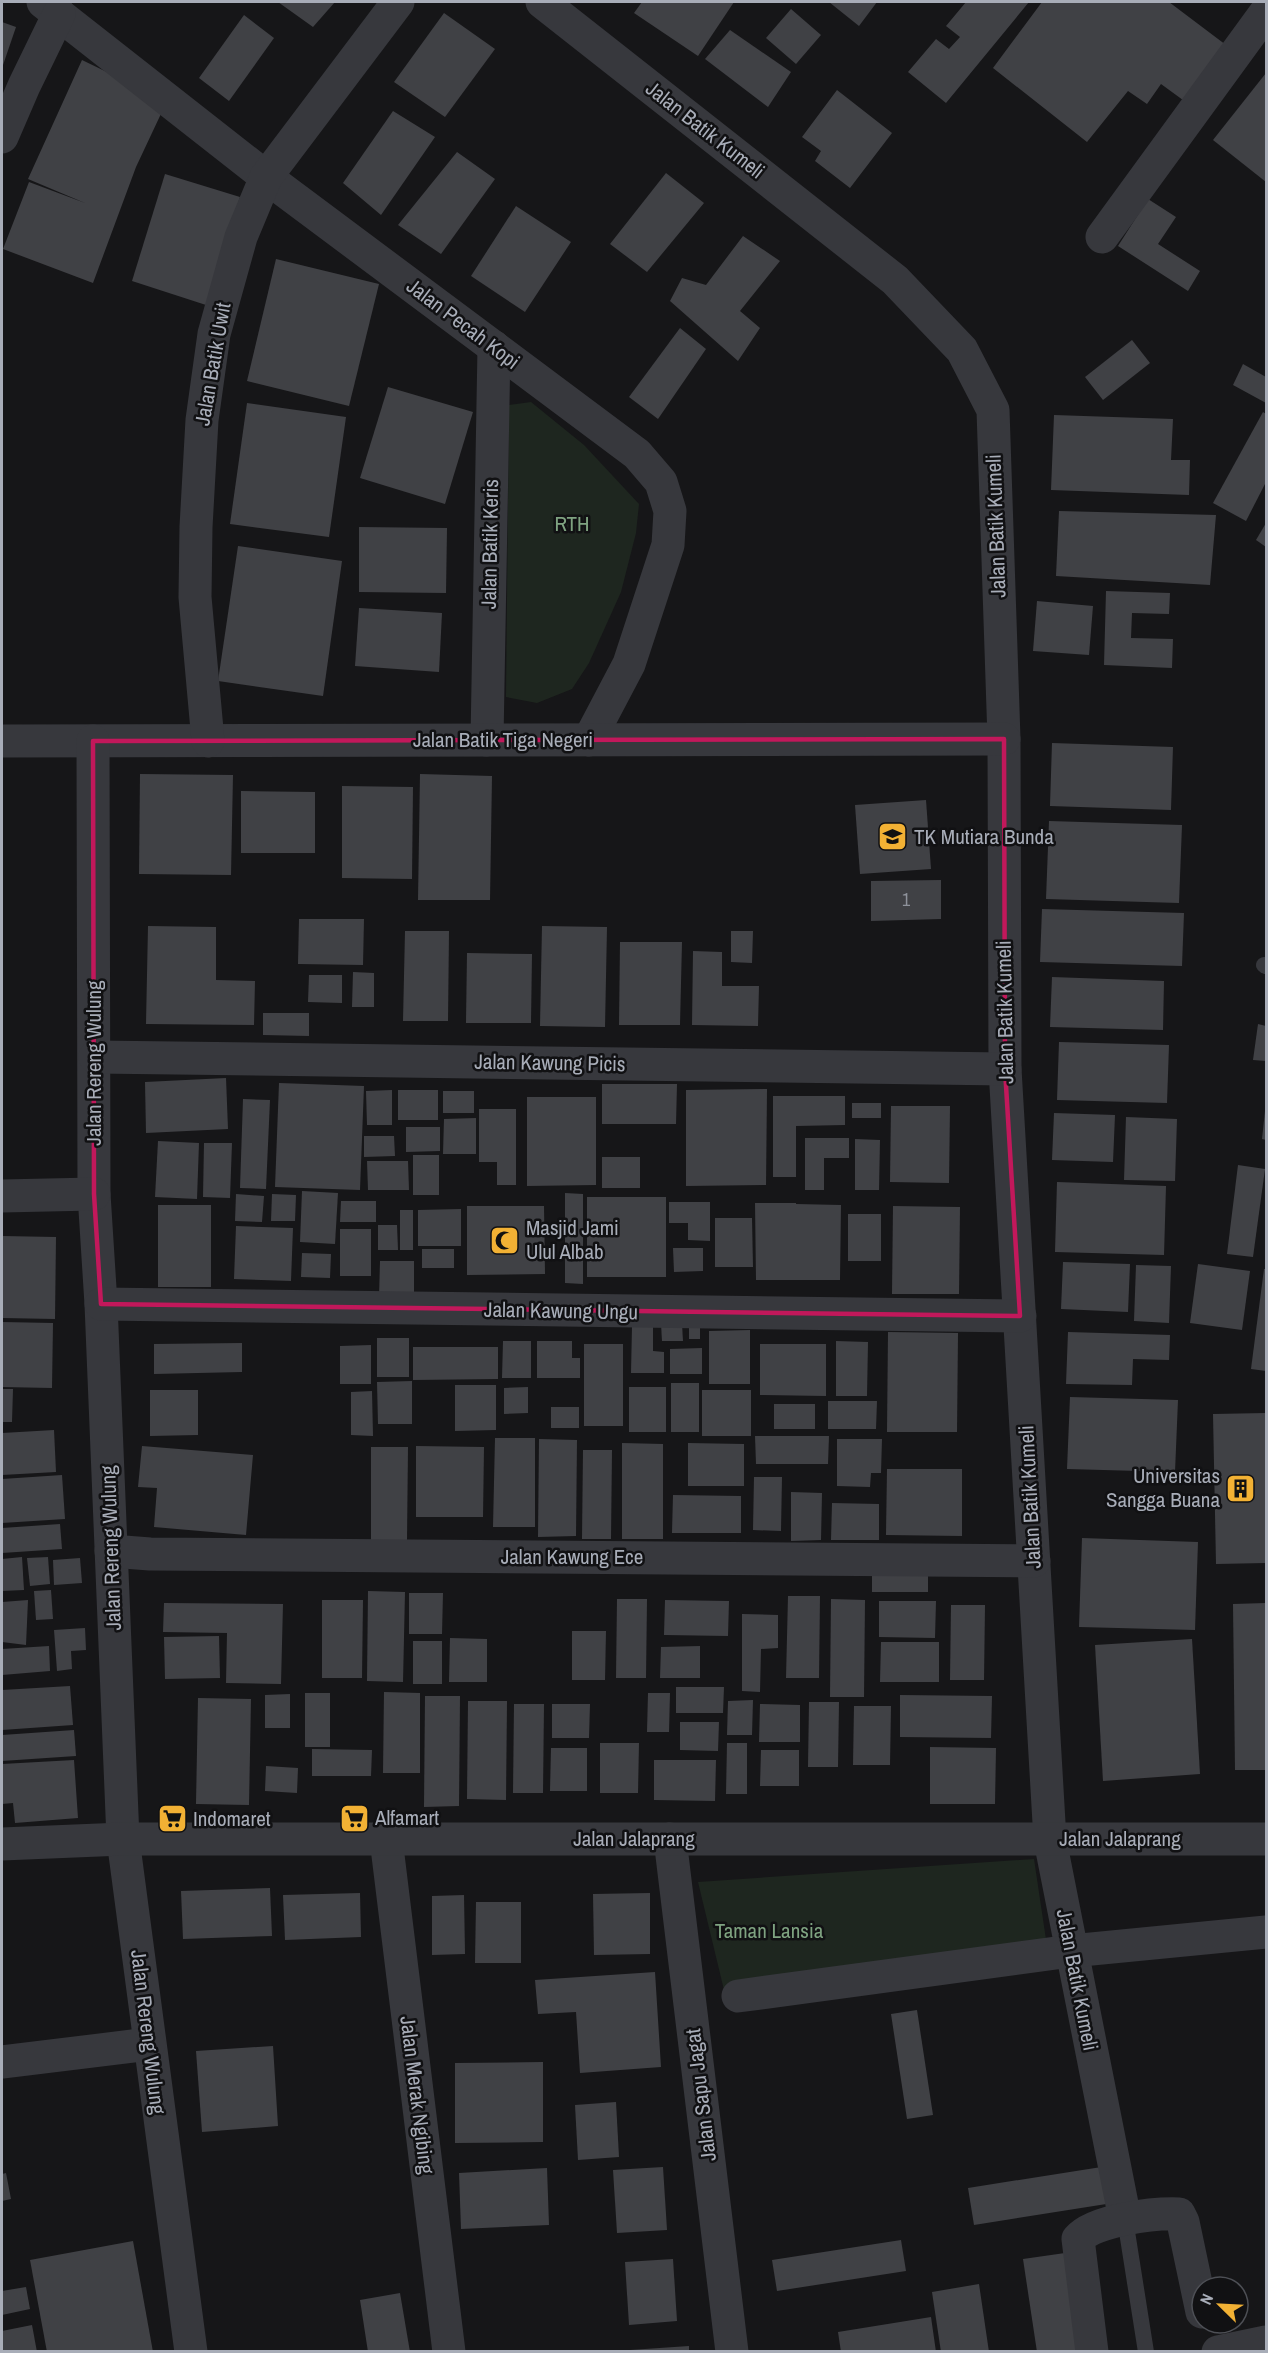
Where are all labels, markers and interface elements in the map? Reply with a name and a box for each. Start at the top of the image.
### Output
street label: Jalan Batik Kumeli [640,74,771,185]
street label: Jalan Pecah Kopi [401,271,526,376]
street label: Jalan Batik Uwit [187,300,238,428]
street label: Jalan Batik Kumeli [979,454,1012,598]
street label: Jalan Batik Keris [474,479,505,609]
park label: RTH [554,509,590,538]
street label: Jalan Batik Tiga Negeri [413,725,593,754]
school or university icon: TK Mutiara Bunda [877,821,909,853]
place label: TK Mutiara Bunda [914,822,1054,851]
house number: 1 [902,887,911,912]
street label: Jalan Batik Kumeli [989,940,1020,1084]
street label: Jalan Rereng Wulung [79,980,108,1146]
street label: Jalan Kawung Picis [474,1047,626,1078]
place label: Masjid Jami Ulul Albab [526,1213,619,1266]
mosque icon: Masjid Jami Ulul Albab [489,1224,521,1256]
street label: Jalan Kawung Ungu [484,1295,638,1326]
street label: Jalan Batik Kumeli [1011,1425,1048,1569]
place label: Universitas Sangga Buana [1106,1461,1220,1514]
street label: Jalan Rereng Wulung [93,1464,128,1631]
building icon: Universitas Sangga Buana [1225,1472,1257,1504]
street label: Jalan Kawung Ece [501,1542,643,1571]
supermarket icon: Alfamart [338,1802,370,1834]
supermarket icon: Indomaret [156,1803,188,1835]
place label: Alfamart [374,1803,439,1832]
place label: Indomaret [193,1804,271,1833]
street label: Jalan Jalaprang [573,1824,695,1853]
street label: Jalan Jalaprang [1059,1824,1181,1853]
street label: Jalan Batik Kumeli [1050,1907,1105,2053]
park label: Taman Lansia [715,1916,824,1945]
street label: Jalan Rereng Wulung [124,1948,173,2116]
street label: Jalan Merak Ngibing [393,2014,442,2176]
street label: Jalan Sapu Jagat [678,2027,723,2163]
north arrow [1190,2275,1250,2335]
text: N [1194,2290,1218,2308]

